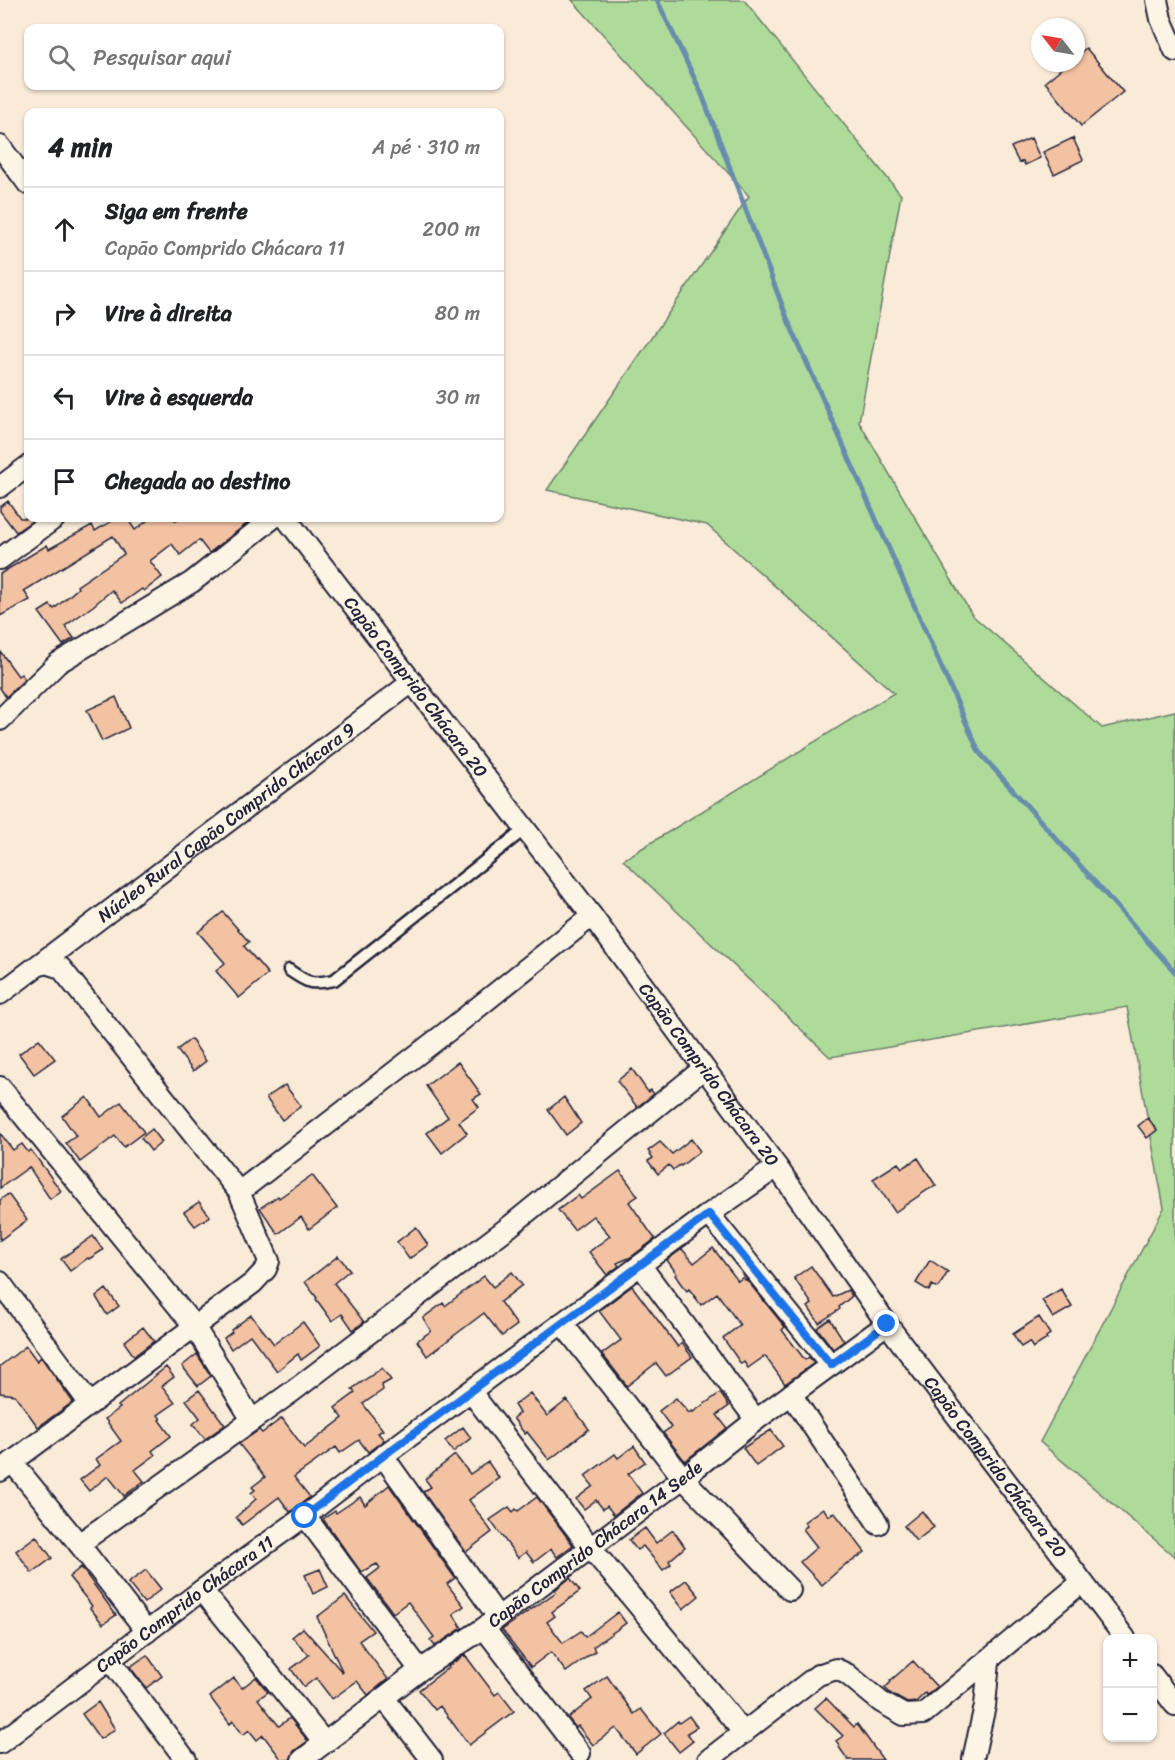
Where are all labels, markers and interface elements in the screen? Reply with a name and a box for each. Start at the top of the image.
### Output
north arrow [1031,18,1085,72]
search box [24,24,504,90]
text: Pesquisar aqui [93,38,231,77]
icon: search [45,41,78,74]
text: 4 min [48,124,112,170]
text: A pé · 310 m [372,130,480,165]
text: Siga em frente [105,192,248,231]
text: 200 m [423,212,480,247]
icon: ahead [48,213,81,246]
text: Capão Comprido Chácara 11 [105,231,345,266]
text: Vire à direita [105,294,232,333]
text: 80 m [435,296,480,331]
icon: right [48,297,81,330]
text: Vire à esquerda [105,378,253,417]
text: 30 m [436,380,480,415]
icon: left [48,381,81,414]
text: Chegada ao destino [105,462,290,501]
icon: arrive [48,465,81,498]
street label: Capão Comprido Chácara 20 [335,589,496,785]
street label: Núcleo Rural Capão Comprido Chácara 9 [90,714,363,931]
street label: Capão Comprido Chácara 20 [630,975,788,1174]
route end [873,1310,899,1336]
street label: Capão Comprido Chácara 20 [915,1369,1075,1565]
street label: Capão Comprido Chácara 14 Sede [480,1452,710,1636]
route start [291,1502,317,1528]
street label: Capão Comprido Chácara 11 [88,1527,281,1682]
map controls [1103,1634,1157,1742]
button: + [1103,1634,1157,1688]
button: − [1103,1688,1157,1742]

